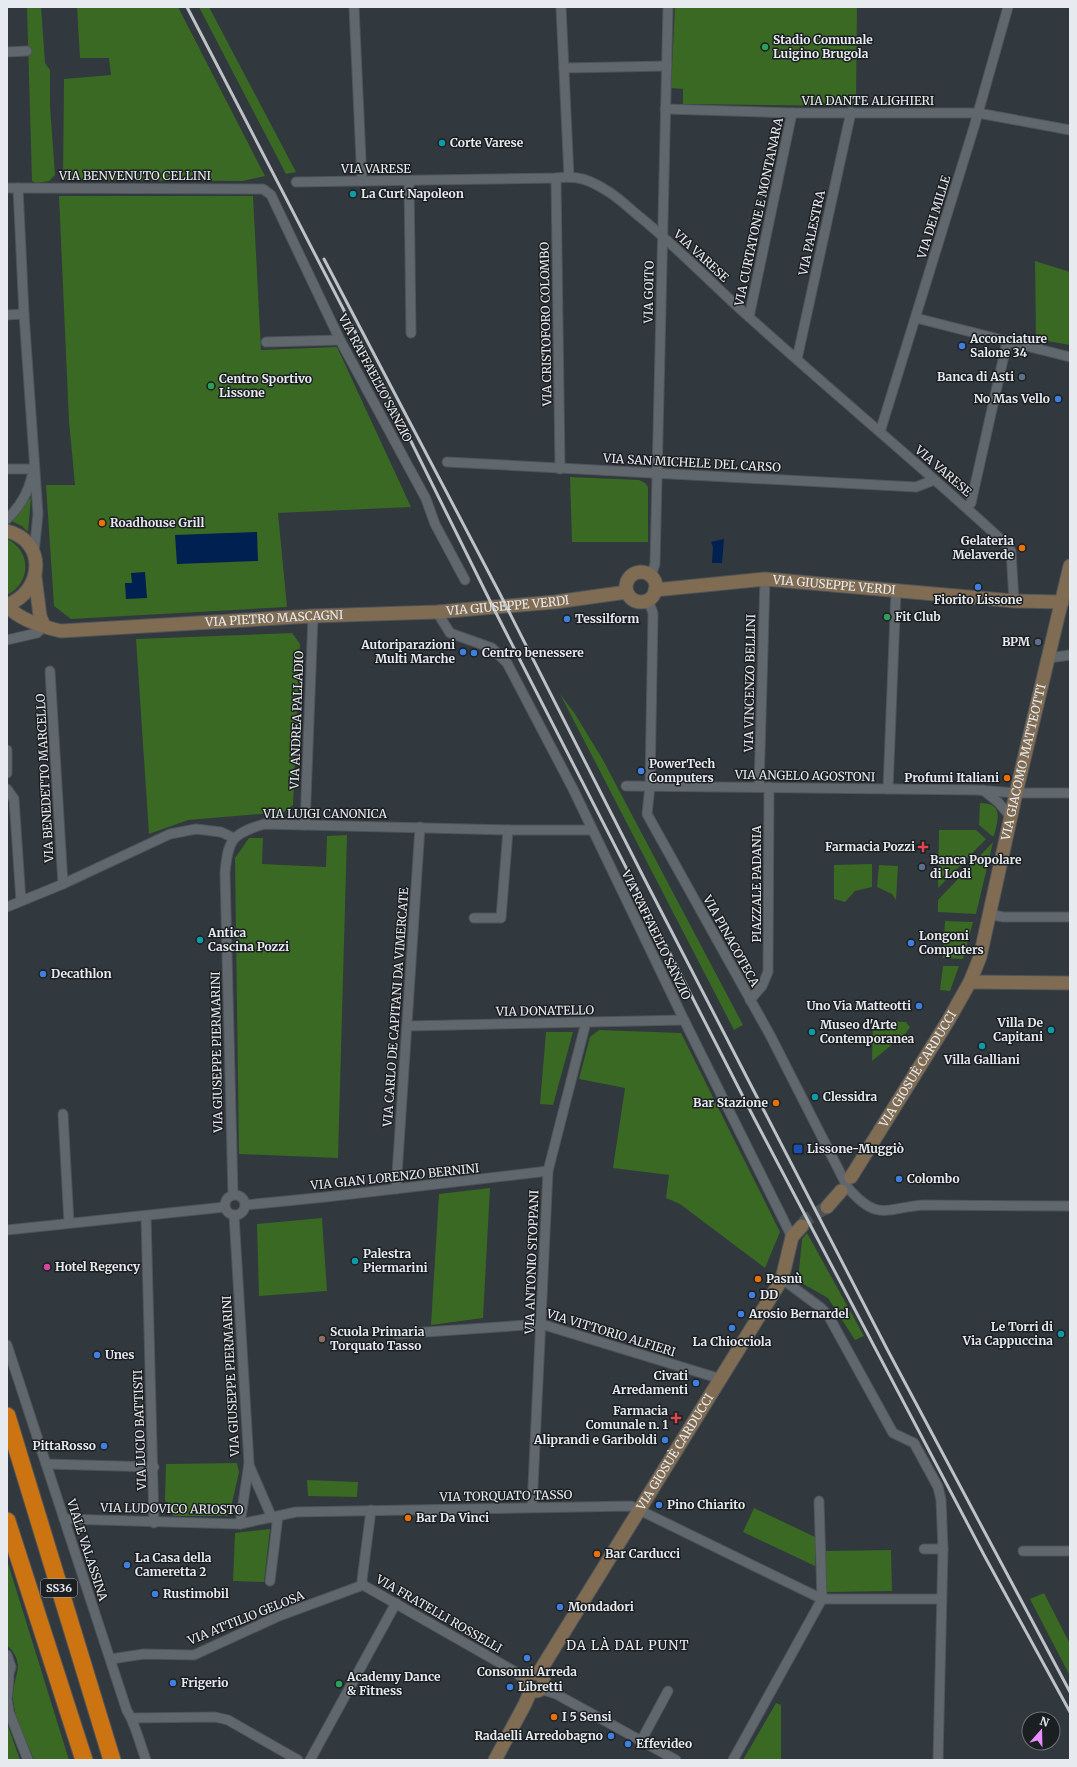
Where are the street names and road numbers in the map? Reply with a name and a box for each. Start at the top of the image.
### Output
street label: VIA DANTE ALIGHIERI [801,93,934,108]
street label: VIA CURTATONE E MONTANARA [731,116,786,308]
street label: VIA VARESE [340,161,411,176]
street label: VIA BENVENUTO CELLINI [58,168,211,183]
street label: VIA DEI MILLE [913,173,953,261]
street label: VIA PALESTRA [795,188,828,278]
street label: VIA VARESE [670,226,732,285]
street label: VIA CRISTOFORO COLOMBO [537,241,554,407]
street label: VIA GOITO [640,260,657,325]
street label: VIA RAFFAELLO SANZIO [335,310,416,445]
street label: VIA VARESE [911,441,975,499]
street label: VIA SAN MICHELE DEL CARSO [602,450,782,475]
street label: VIA GIUSEPPE VERDI [771,572,896,598]
street label: VIA GIUSEPPE VERDI [445,592,570,618]
street label: VIA PIETRO MASCAGNI [204,607,343,629]
street label: VIA VINCENZO BELLINI [741,614,758,753]
street label: VIA ANDREA PALLADIO [287,650,306,790]
street label: VIA GIACOMO MATTEOTTI [998,682,1049,843]
street label: VIA BENEDETTO MARCELLO [33,693,56,864]
street label: VIA ANGELO AGOSTONI [734,767,875,784]
street label: VIA LUIGI CANONICA [262,806,388,821]
street label: PIAZZALE PADANIA [749,825,764,943]
street label: VIA RAFFAELLO SANZIO [618,867,695,1002]
street label: VIA CARLO DE CAPITANI DA VIMERCATE [380,886,411,1128]
street label: VIA PINACOTECA [700,892,763,989]
street label: VIA GIUSEPPE PIERMARINI [208,971,225,1134]
street label: VIA DONATELLO [495,1002,595,1019]
street label: VIA GIOSUÈ CARDUCCI [875,1008,959,1131]
street label: VIA GIAN LORENZO BERNINI [309,1160,480,1193]
street label: VIA ANTONIO STOPPANI [521,1190,542,1335]
street label: VIA GIUSEPPE PIERMARINI [219,1295,242,1458]
street label: VIA VITTORIO ALFIERI [544,1305,677,1359]
street label: VIA LUCIO BATTISTI [130,1369,149,1492]
street label: VIA GIOSUÈ CARDUCCI [632,1391,716,1514]
street label: VIA TORQUATO TASSO [439,1487,573,1504]
street label: VIALE VALASSINA [64,1496,111,1603]
street label: VIA LUDOVICO ARIOSTO [99,1500,244,1517]
street label: VIA FRATELLI ROSSELLI [373,1571,505,1656]
road number: SS36 [41,1579,77,1597]
street label: VIA ATTILIO GELOSA [184,1587,307,1648]

